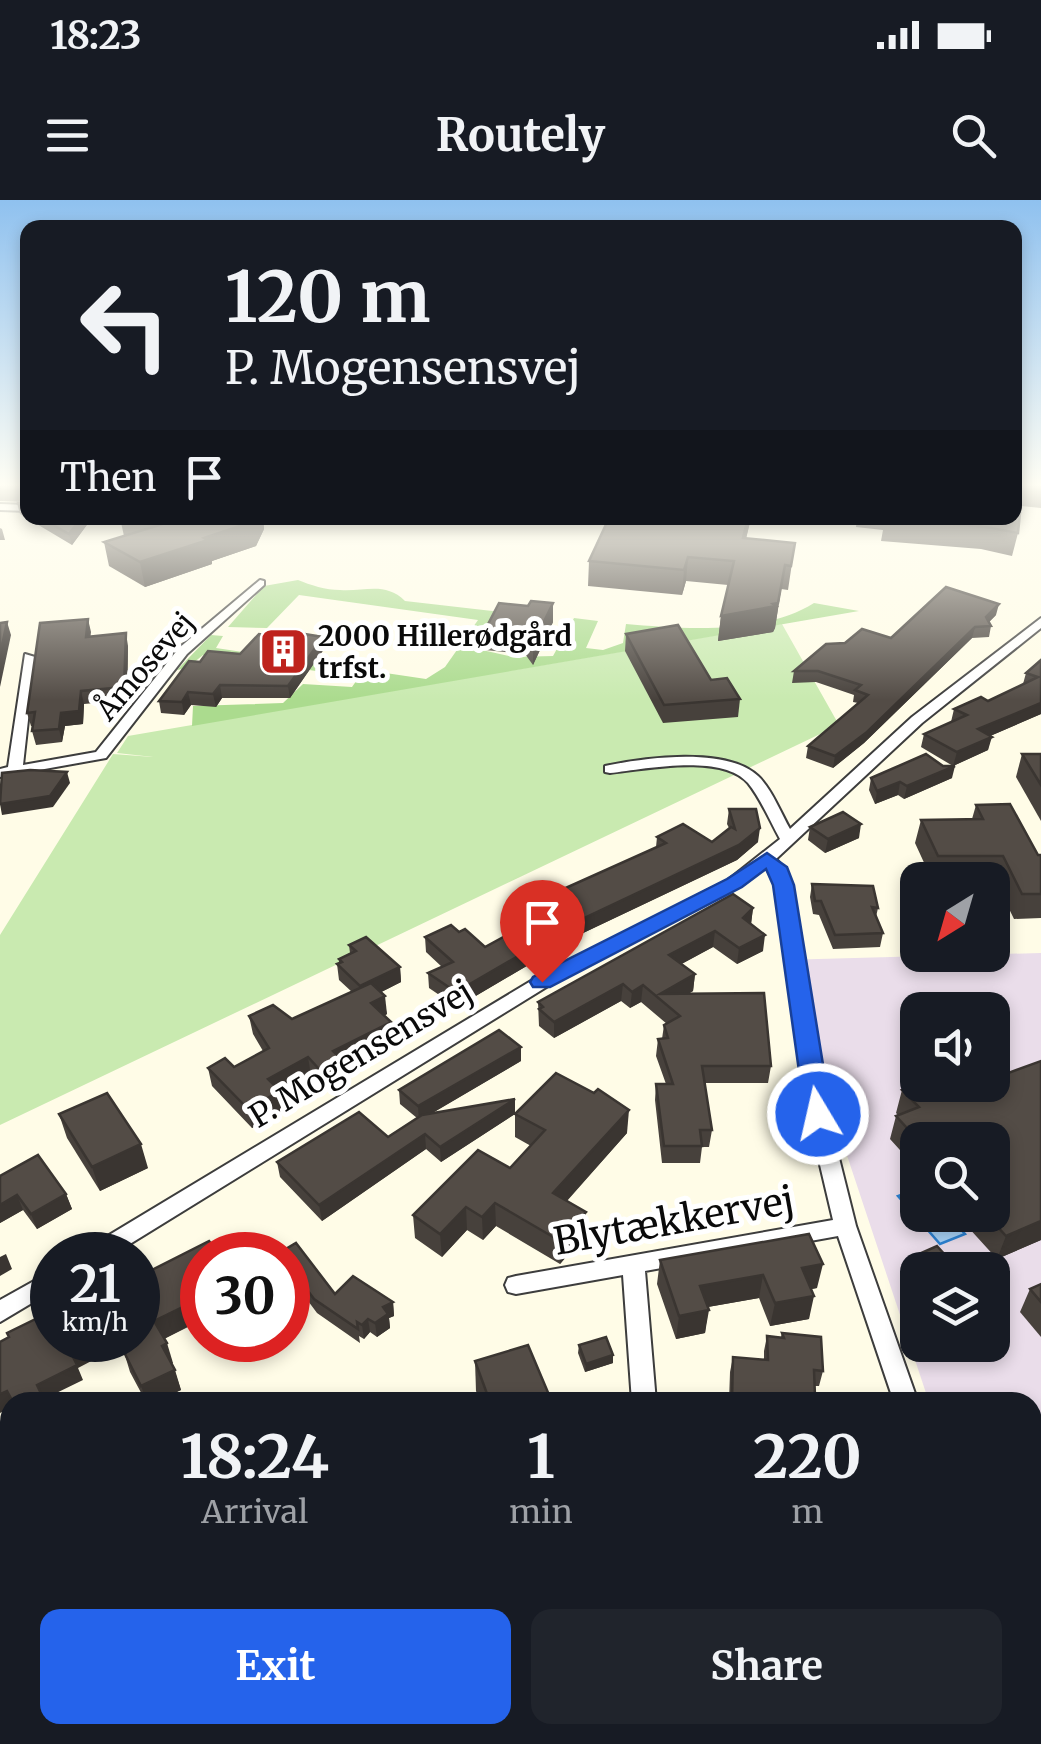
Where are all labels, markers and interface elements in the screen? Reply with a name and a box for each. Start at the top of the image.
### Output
text: 18:23 [50,12,142,59]
text: Routely [436,107,605,163]
icon: menu [40,108,95,163]
icon: search [946,108,1001,163]
text: 120 m [225,253,430,341]
icon: left [60,260,190,390]
text: P. Mogensensvej [225,340,581,396]
icon: arrive [177,450,232,505]
text: Then [60,454,157,501]
street label: Åmosevej [86,603,202,728]
place label: 2000 Hillerødgård trfst. [318,618,572,686]
building icon: 2000 Hillerødgård trfst. [257,626,309,678]
north arrow [900,862,1010,972]
map controls [900,862,1010,1362]
pin [500,880,585,983]
icon: arrive [515,895,570,950]
street label: P. Mogensensvej [242,972,480,1136]
button: sound [900,992,1010,1102]
position arrow [766,1062,870,1166]
button: search [900,1122,1010,1232]
street label: Blytækkervej [550,1176,798,1265]
speed limit sign: 30 [180,1232,310,1362]
button: layers [900,1252,1010,1362]
text: 21 [69,1253,121,1316]
text: km/h [62,1306,128,1338]
text: 18:24 [180,1419,329,1494]
text: 1 [527,1419,555,1494]
text: 220 [753,1419,862,1494]
text: Arrival [201,1492,308,1532]
text: min [509,1492,573,1532]
text: m [791,1492,823,1532]
button: Exit [40,1609,511,1724]
button: Share [531,1609,1002,1724]

